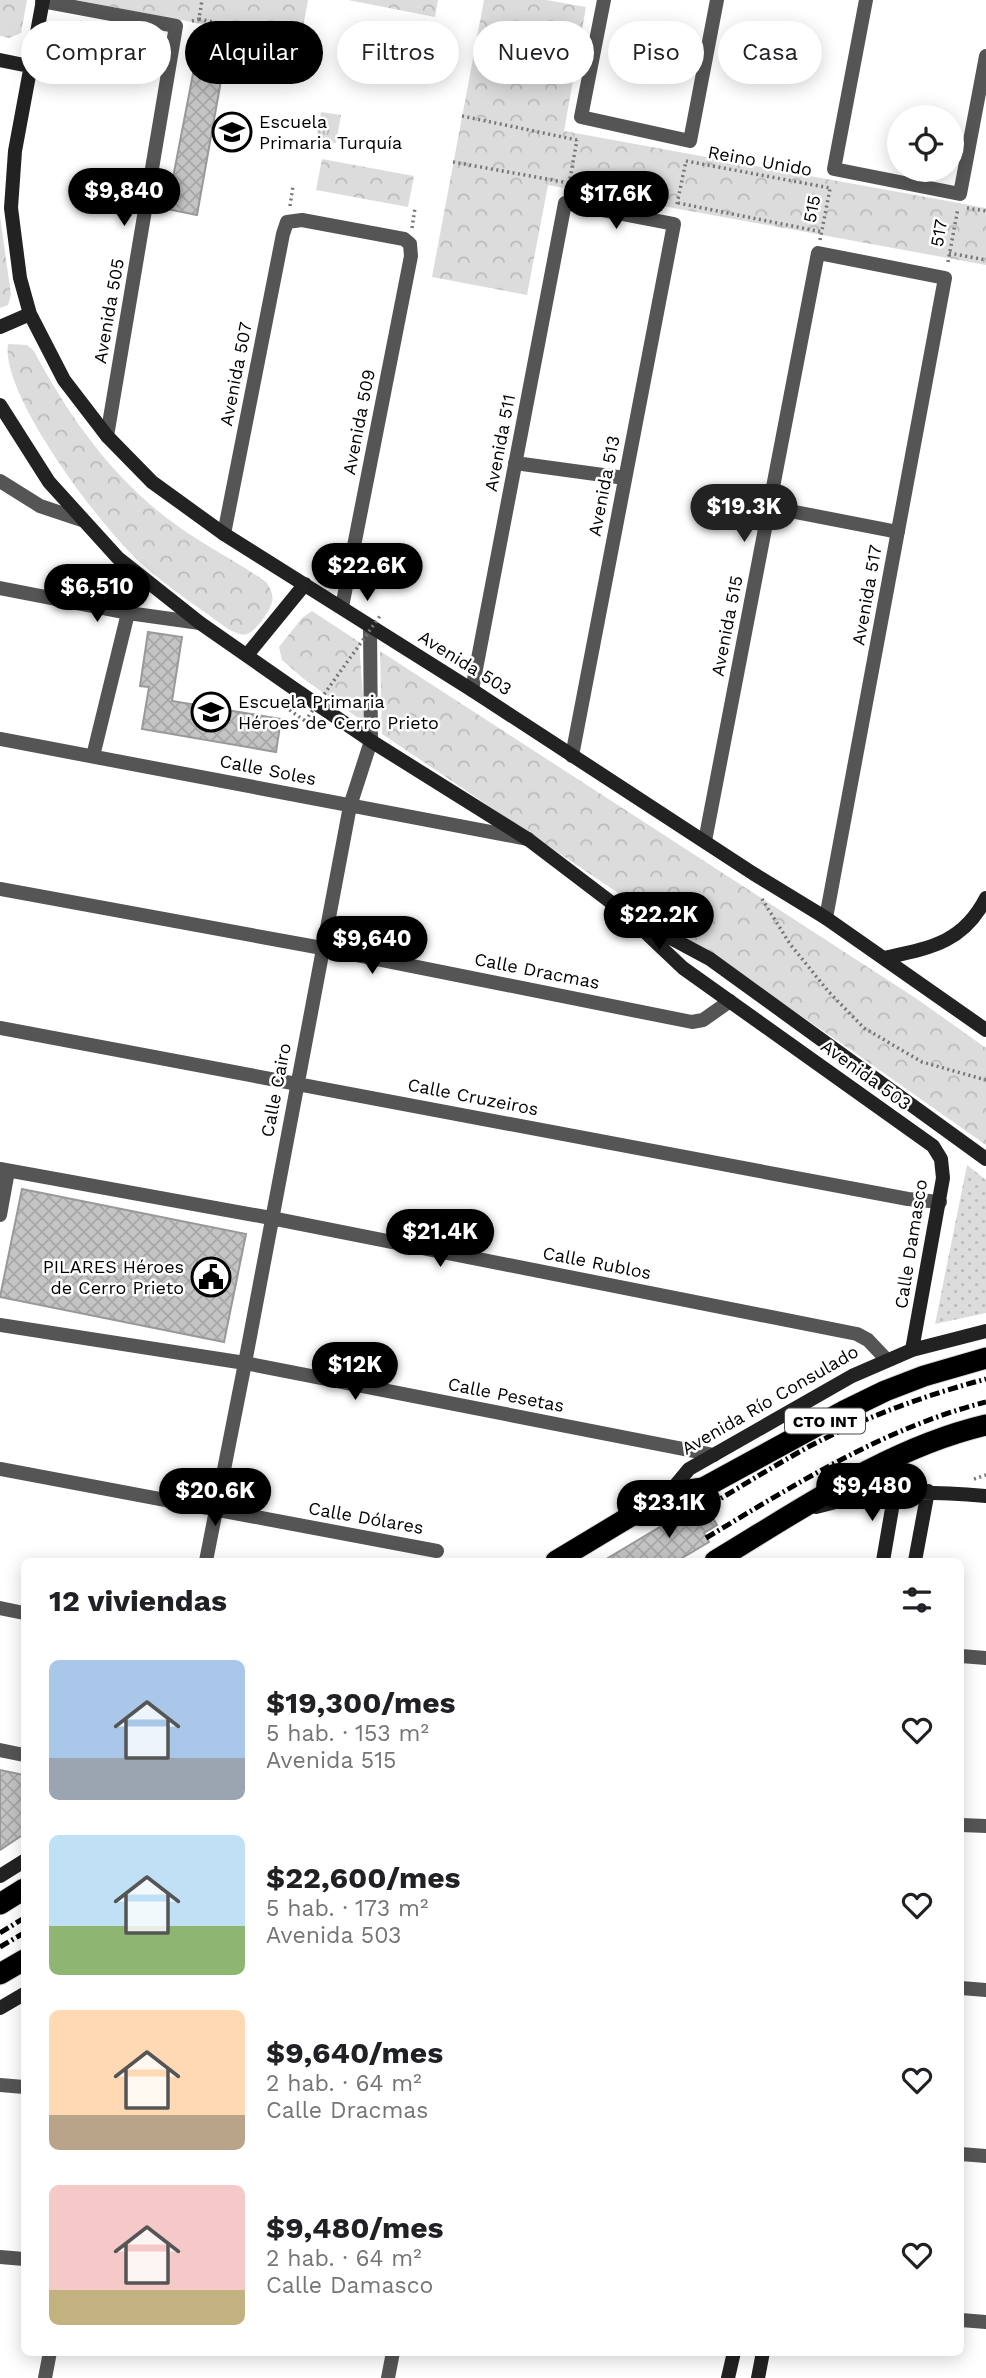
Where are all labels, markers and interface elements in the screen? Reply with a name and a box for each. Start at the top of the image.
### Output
chip: Comprar [21,21,171,84]
chip: Alquilar [185,21,323,84]
chip: Filtros [337,21,459,84]
chip: Nuevo [473,21,594,84]
chip: Piso [608,21,704,84]
chip: Casa [718,21,822,84]
map controls [887,105,964,182]
button: locate [887,105,964,182]
school or university icon: Escuela Primaria Turquía [211,111,253,153]
place label: Escuela Primaria Turquía [259,111,402,153]
street label: Reino Unido [706,141,814,180]
pin: $9,840 [67,168,181,228]
pin: $17.6K [559,172,673,231]
text: $9,840 [84,177,164,204]
text: $17.6K [580,180,652,207]
street label: 515 [799,193,824,225]
street label: 517 [926,217,951,248]
street label: Avenida 505 [89,257,128,365]
street label: Avenida 507 [215,320,256,428]
street label: Avenida 509 [338,367,379,476]
street label: Avenida 511 [480,392,519,493]
street label: Avenida 513 [583,434,624,538]
pin: $19.3K [687,484,801,544]
text: $19.3K [707,493,781,520]
street label: Avenida 517 [847,543,886,647]
pin: $22.6K [310,544,424,603]
text: $22.6K [328,552,406,579]
pin: $6,510 [40,564,154,624]
text: $6,510 [60,573,134,600]
street label: Avenida 515 [706,574,747,678]
street label: Avenida 503 [415,626,516,700]
school or university icon: Escuela Primaria Héroes de Cerro Prieto [190,691,232,733]
place label: Escuela Primaria Héroes de Cerro Prieto [238,691,439,733]
street label: Calle Soles [218,750,318,789]
pin: $22.2K [602,892,716,952]
text: $22.2K [620,901,698,928]
pin: $9,640 [315,916,429,976]
text: $9,640 [332,925,412,952]
street label: Calle Dracmas [473,948,602,993]
street label: Avenida 503 [817,1035,915,1114]
street label: Calle Cairo [256,1041,295,1139]
street label: Calle Cruzeiros [406,1074,540,1119]
street label: Calle Damasco [890,1178,931,1310]
pin: $21.4K [383,1210,497,1269]
text: $21.4K [402,1218,478,1245]
street label: Calle Rublos [541,1242,653,1283]
place label: PILARES Héroes de Cerro Prieto [43,1256,184,1298]
public building icon: PILARES Héroes de Cerro Prieto [190,1256,232,1298]
street label: Avenida Río Consulado [678,1340,862,1459]
pin: $12K [314,1342,396,1402]
text: $12K [328,1351,382,1378]
street label: Calle Pesetas [446,1373,566,1416]
road number: CTO INT [785,1408,865,1434]
pin: $9,480 [815,1464,929,1523]
pin: $20.6K [158,1468,272,1528]
text: $9,480 [832,1472,912,1499]
text: $20.6K [175,1477,255,1504]
pin: $23.1K [612,1480,726,1540]
text: $23.1K [633,1489,705,1516]
street label: Calle Dólares [307,1497,425,1538]
icon: filters [898,1581,936,1619]
text: 12 viviendas [49,1583,227,1618]
text: $19,300/mes [266,1685,456,1720]
icon: home [105,1688,189,1772]
icon: heart [898,1711,936,1749]
text: 5 hab. · 153 m² [266,1720,429,1747]
text: Avenida 515 [266,1747,397,1774]
text: $22,600/mes [266,1860,461,1895]
icon: home [105,1863,189,1947]
icon: heart [898,1886,936,1924]
text: 5 hab. · 173 m² [266,1895,428,1922]
text: Avenida 503 [266,1922,401,1949]
text: $9,640/mes [266,2035,443,2070]
icon: home [105,2038,189,2122]
icon: heart [898,2061,936,2099]
text: 2 hab. · 64 m² [266,2070,422,2097]
text: Calle Dracmas [266,2097,428,2124]
text: $9,480/mes [266,2210,444,2245]
icon: home [105,2213,189,2297]
icon: heart [898,2236,936,2274]
text: 2 hab. · 64 m² [266,2245,422,2272]
text: Calle Damasco [266,2272,433,2299]

